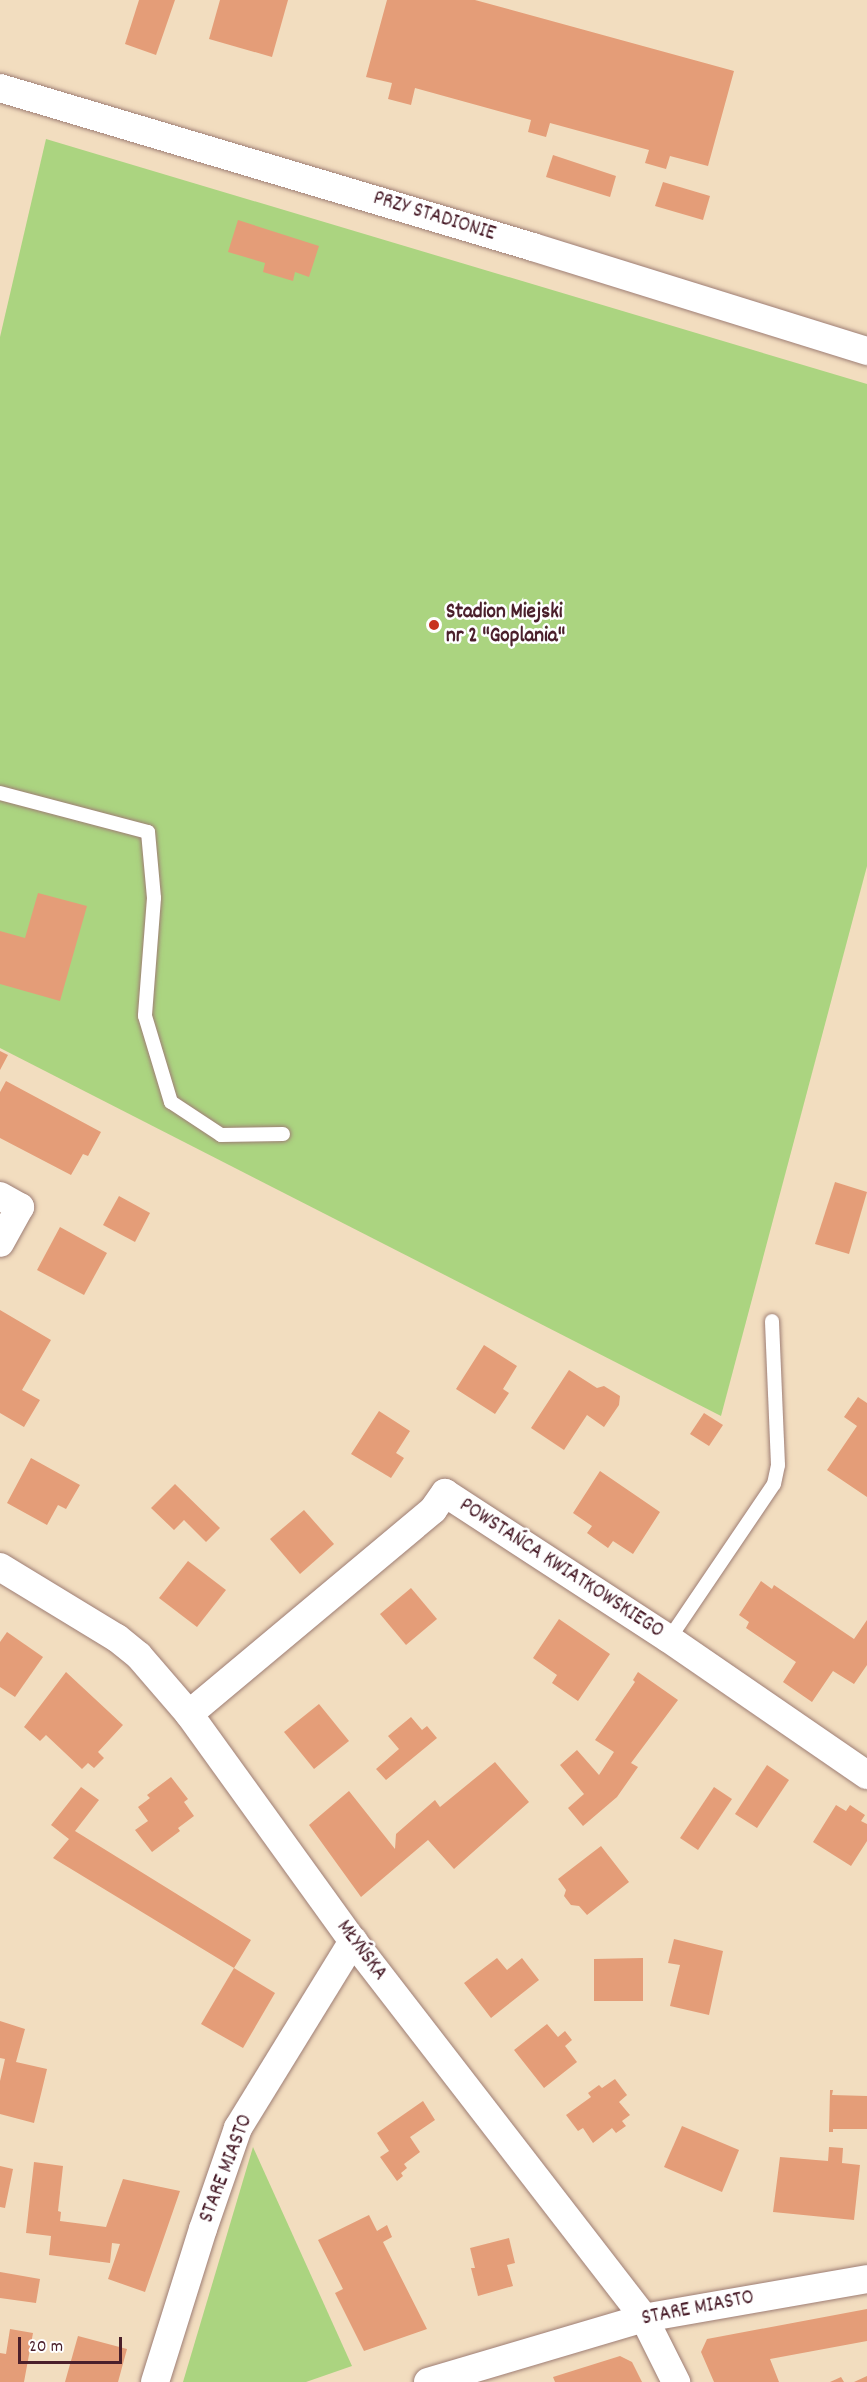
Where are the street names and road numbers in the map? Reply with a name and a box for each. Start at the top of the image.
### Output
street label: PRZY STADIONIE [370,186,498,248]
street label: POWSTAŃCA KWIATKOWSKIEGO [454,1493,668,1645]
street label: MŁYŃSKA [330,1916,392,1986]
street label: STARE MIASTO [195,2111,259,2227]
street label: STARE MIASTO [640,2286,756,2332]

